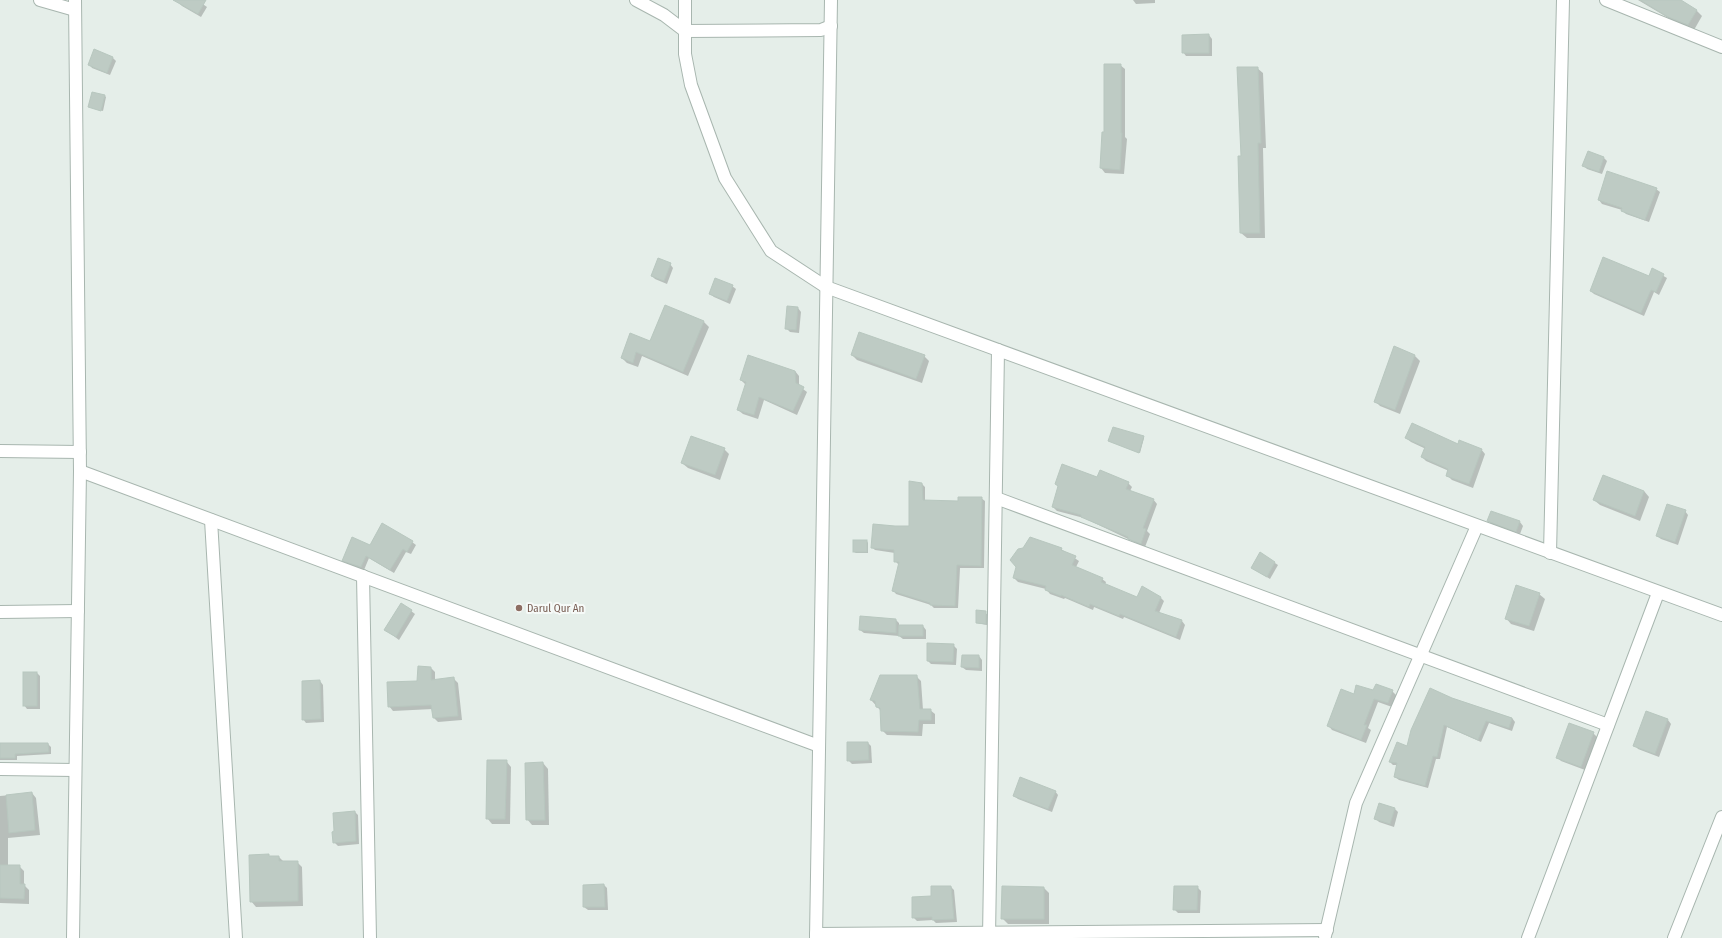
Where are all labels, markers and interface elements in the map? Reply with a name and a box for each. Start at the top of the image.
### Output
place label: Darul Qur An [527,602,584,615]
marker: Darul Qur An [514,603,524,613]

